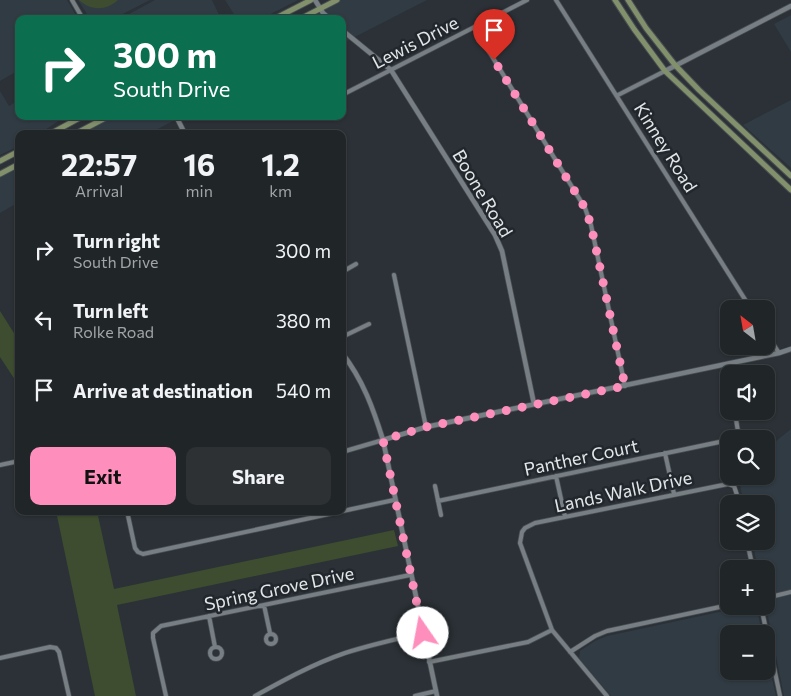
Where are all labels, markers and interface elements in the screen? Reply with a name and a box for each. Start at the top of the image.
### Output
pin [473,9,515,60]
street label: Lewis Drive [368,11,462,73]
icon: arrive [480,16,508,44]
text: 300 m [113,32,217,75]
icon: right [30,35,95,100]
text: South Drive [113,75,230,102]
street label: Kinney Road [630,98,702,196]
text: 22:57 [61,145,137,182]
text: 16 [183,145,215,182]
text: 1.2 [261,145,300,182]
street label: Boone Road [448,145,518,241]
text: Arrival [75,181,123,200]
text: min [186,181,213,200]
text: km [269,181,292,200]
text: Turn right [73,229,160,252]
icon: right [30,236,58,264]
text: 300 m [275,239,331,262]
text: South Drive [73,252,158,271]
text: Turn left [73,299,148,322]
north arrow [720,300,775,355]
map controls [720,300,775,680]
icon: left [30,306,58,334]
text: 380 m [276,309,331,332]
text: Rolke Road [73,322,154,341]
button: sound [720,365,775,420]
icon: arrive [30,376,58,404]
text: Arrive at destination [73,379,253,402]
text: 540 m [276,379,331,402]
button: search [720,430,775,485]
street label: Panther Court [522,434,640,480]
button: Exit [30,447,176,505]
button: Share [186,447,331,505]
street label: Lands Walk Drive [552,466,694,516]
button: layers [720,495,775,550]
button: + [720,560,775,615]
street label: Spring Grove Drive [202,561,356,615]
position arrow [396,606,448,658]
button: − [720,625,775,680]

